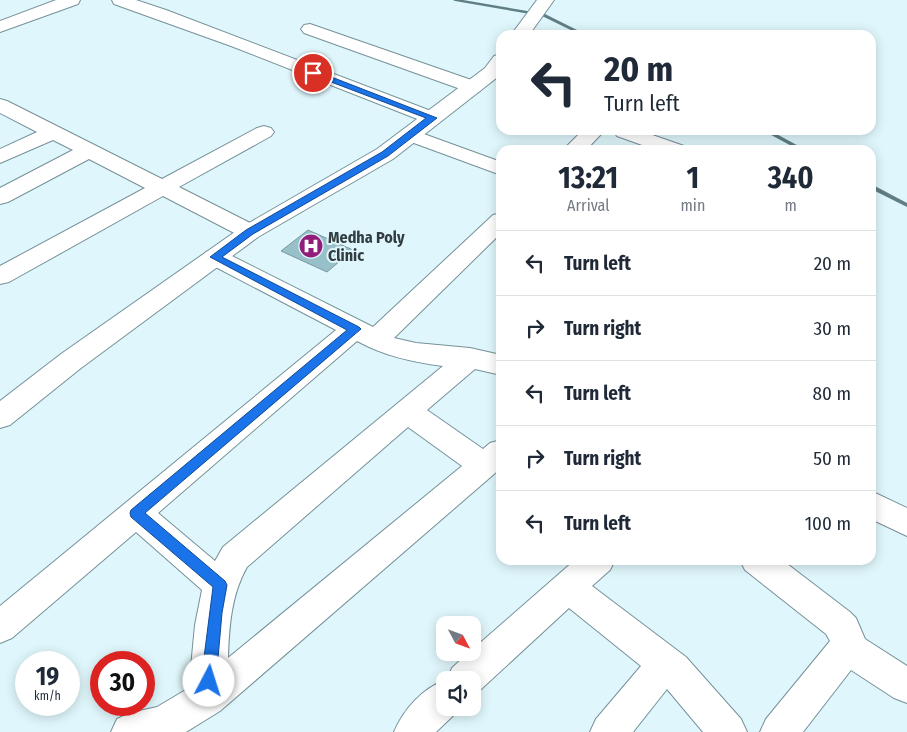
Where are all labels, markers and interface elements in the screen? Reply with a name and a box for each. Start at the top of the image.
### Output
text: 20 m [604,48,673,90]
icon: left [521,50,586,115]
pin [292,52,334,94]
icon: arrive [299,59,327,87]
text: Turn left [604,90,680,117]
text: 13:21 [558,160,618,196]
text: 1 [687,160,699,196]
text: 340 [768,160,814,196]
text: Arrival [567,196,609,215]
text: min [681,196,705,215]
text: m [785,196,797,215]
place label: Medha Poly Clinic [328,228,405,265]
hospital icon: Medha Poly Clinic [298,233,324,259]
icon: left [521,249,549,277]
text: Turn left [564,252,631,275]
text: 20 m [814,252,851,275]
icon: right [521,314,549,342]
text: Turn right [564,317,641,340]
text: 30 m [813,317,851,340]
icon: left [521,379,549,407]
text: Turn left [564,382,631,405]
text: 80 m [813,382,851,405]
icon: right [521,444,549,472]
text: Turn right [564,447,641,470]
text: 50 m [813,447,851,470]
icon: left [521,509,549,537]
text: Turn left [564,512,631,535]
text: 100 m [805,512,851,535]
north arrow [436,616,481,661]
map controls [436,616,481,716]
speed limit sign: 30 [90,651,155,716]
position arrow [182,654,234,706]
text: 19 [36,662,59,692]
button: sound [436,671,481,716]
text: km/h [34,689,61,703]

